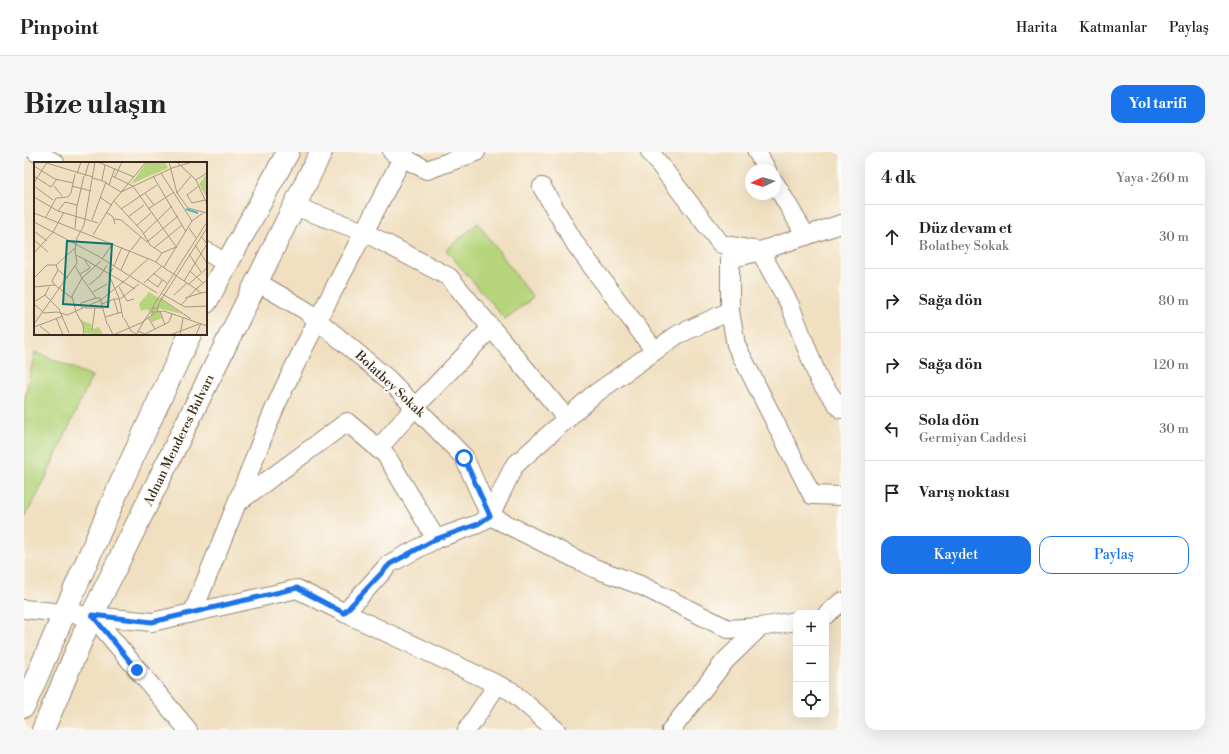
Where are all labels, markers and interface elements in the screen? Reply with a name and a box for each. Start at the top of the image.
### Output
text: Pinpoint [20,16,99,40]
text: Harita [1016,19,1057,37]
text: Katmanlar [1079,19,1147,37]
text: Paylaş [1169,19,1209,37]
button: Yol tarifi [1111,85,1205,123]
text: Bize ulaşın [24,87,166,122]
inset map [34,162,207,335]
north arrow [745,164,781,200]
text: 4 dk [881,167,916,189]
text: Yaya · 260 m [1116,170,1189,186]
text: Düz devam et [919,219,1012,238]
icon: ahead [881,226,903,248]
text: 30 m [1159,229,1189,245]
text: Bolatbey Sokak [919,238,1009,254]
icon: right [881,290,903,312]
text: Sağa dön [919,291,982,310]
text: 80 m [1158,293,1189,309]
street label: Bolatbey Sokak [351,347,429,421]
icon: right [881,354,903,376]
text: Sağa dön [919,355,982,374]
text: 120 m [1153,357,1189,373]
street label: Adnan Menderes Bulvarı [140,372,218,509]
text: Sola dön [919,411,979,430]
icon: left [881,418,903,440]
text: 30 m [1159,421,1189,437]
text: Germiyan Caddesi [919,430,1027,446]
route start [455,449,473,467]
icon: arrive [881,482,903,504]
text: Varış noktası [919,483,1010,502]
button: Kaydet [881,536,1031,574]
button: Paylaş [1039,536,1189,574]
map controls [793,610,829,718]
button: + [793,610,829,646]
button: − [793,646,829,682]
route end [128,661,146,679]
button: locate [793,682,829,718]

